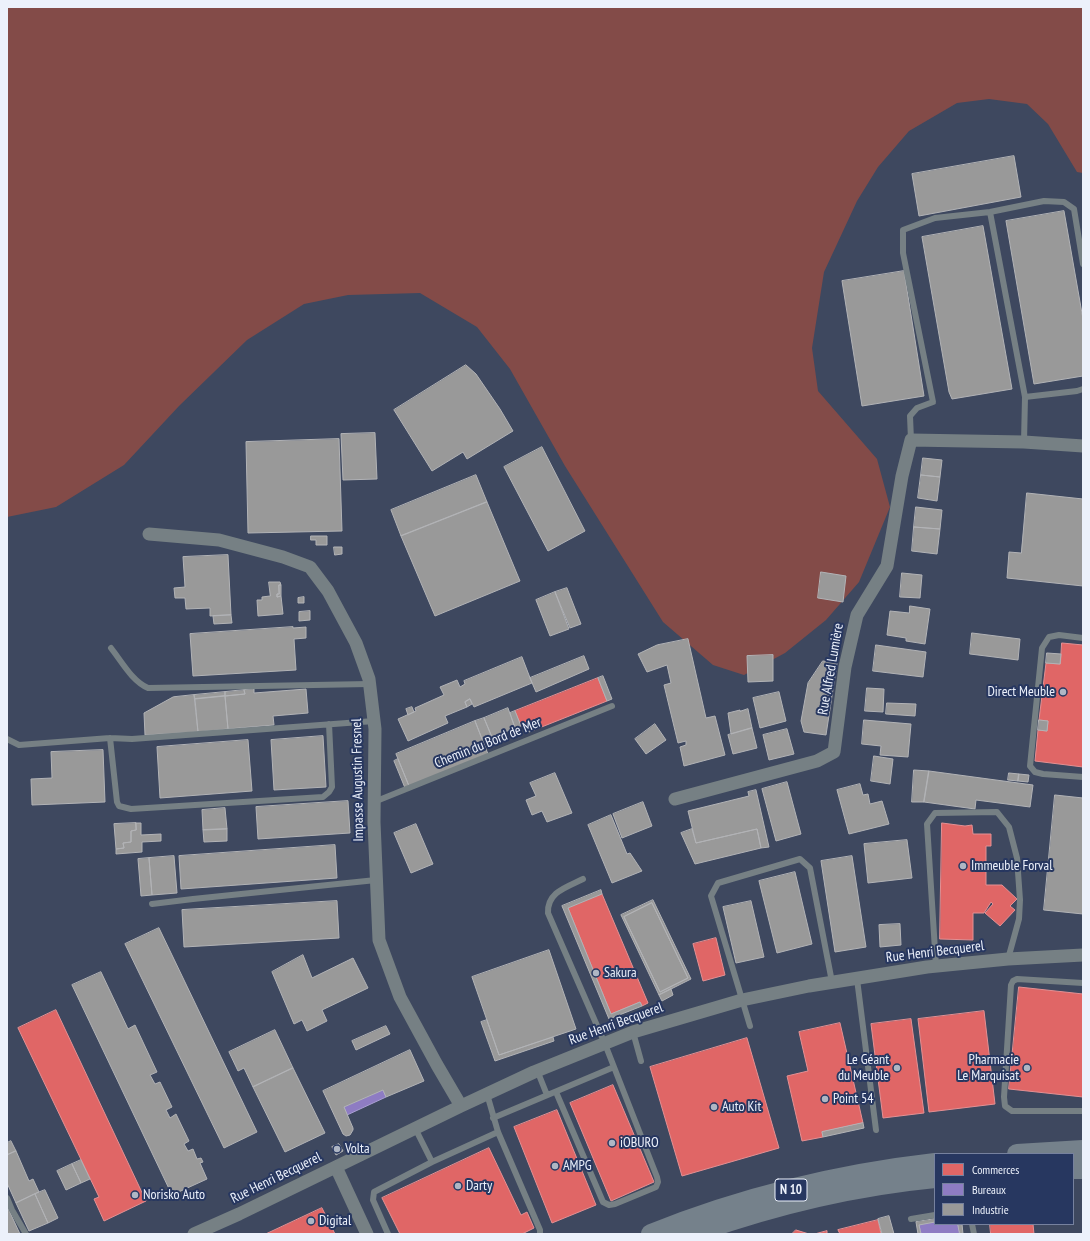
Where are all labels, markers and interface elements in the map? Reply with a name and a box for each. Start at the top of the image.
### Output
street label: Rue Alfred Lumière [815,622,847,716]
place label: Direct Meuble [987,684,1055,700]
marker: Direct Meuble [1058,687,1068,697]
street label: Chemin du Bord de Mer [432,714,544,772]
street label: Impasse Augustin Fresnel [349,718,367,842]
place label: Immeuble Forval [971,858,1052,874]
marker: Immeuble Forval [958,861,968,871]
street label: Rue Henri Becquerel [885,938,985,966]
place label: Sakura [604,965,637,981]
marker: Sakura [591,968,601,978]
street label: Rue Henri Becquerel [567,999,665,1049]
place label: Le Géant du Meuble [838,1052,889,1084]
place label: Pharmacie Le Marquisat [957,1052,1019,1084]
marker: Le Géant du Meuble [892,1063,902,1073]
marker: Pharmacie Le Marquisat [1022,1063,1032,1073]
place label: Point 54 [833,1091,874,1107]
marker: Point 54 [820,1094,830,1104]
place label: Auto Kit [722,1099,761,1115]
marker: Auto Kit [709,1102,719,1112]
place label: iOBURO [620,1135,659,1151]
marker: iOBURO [607,1138,617,1148]
place label: Volta [345,1141,370,1157]
marker: Volta [332,1144,342,1154]
street label: Rue Henri Becquerel [228,1149,324,1207]
legend [934,1153,1074,1225]
place label: AMPG [563,1158,592,1174]
marker: AMPG [550,1161,560,1171]
text: Commerces [972,1162,1019,1177]
place label: Darty [466,1178,492,1194]
road number: N 10 [775,1179,807,1201]
marker: Darty [453,1181,463,1191]
text: Bureaux [972,1182,1006,1197]
place label: Norisko Auto [143,1187,205,1203]
marker: Norisko Auto [130,1190,140,1200]
text: Industrie [972,1202,1009,1217]
place label: Digital [319,1213,351,1229]
marker: Digital [306,1216,316,1226]

